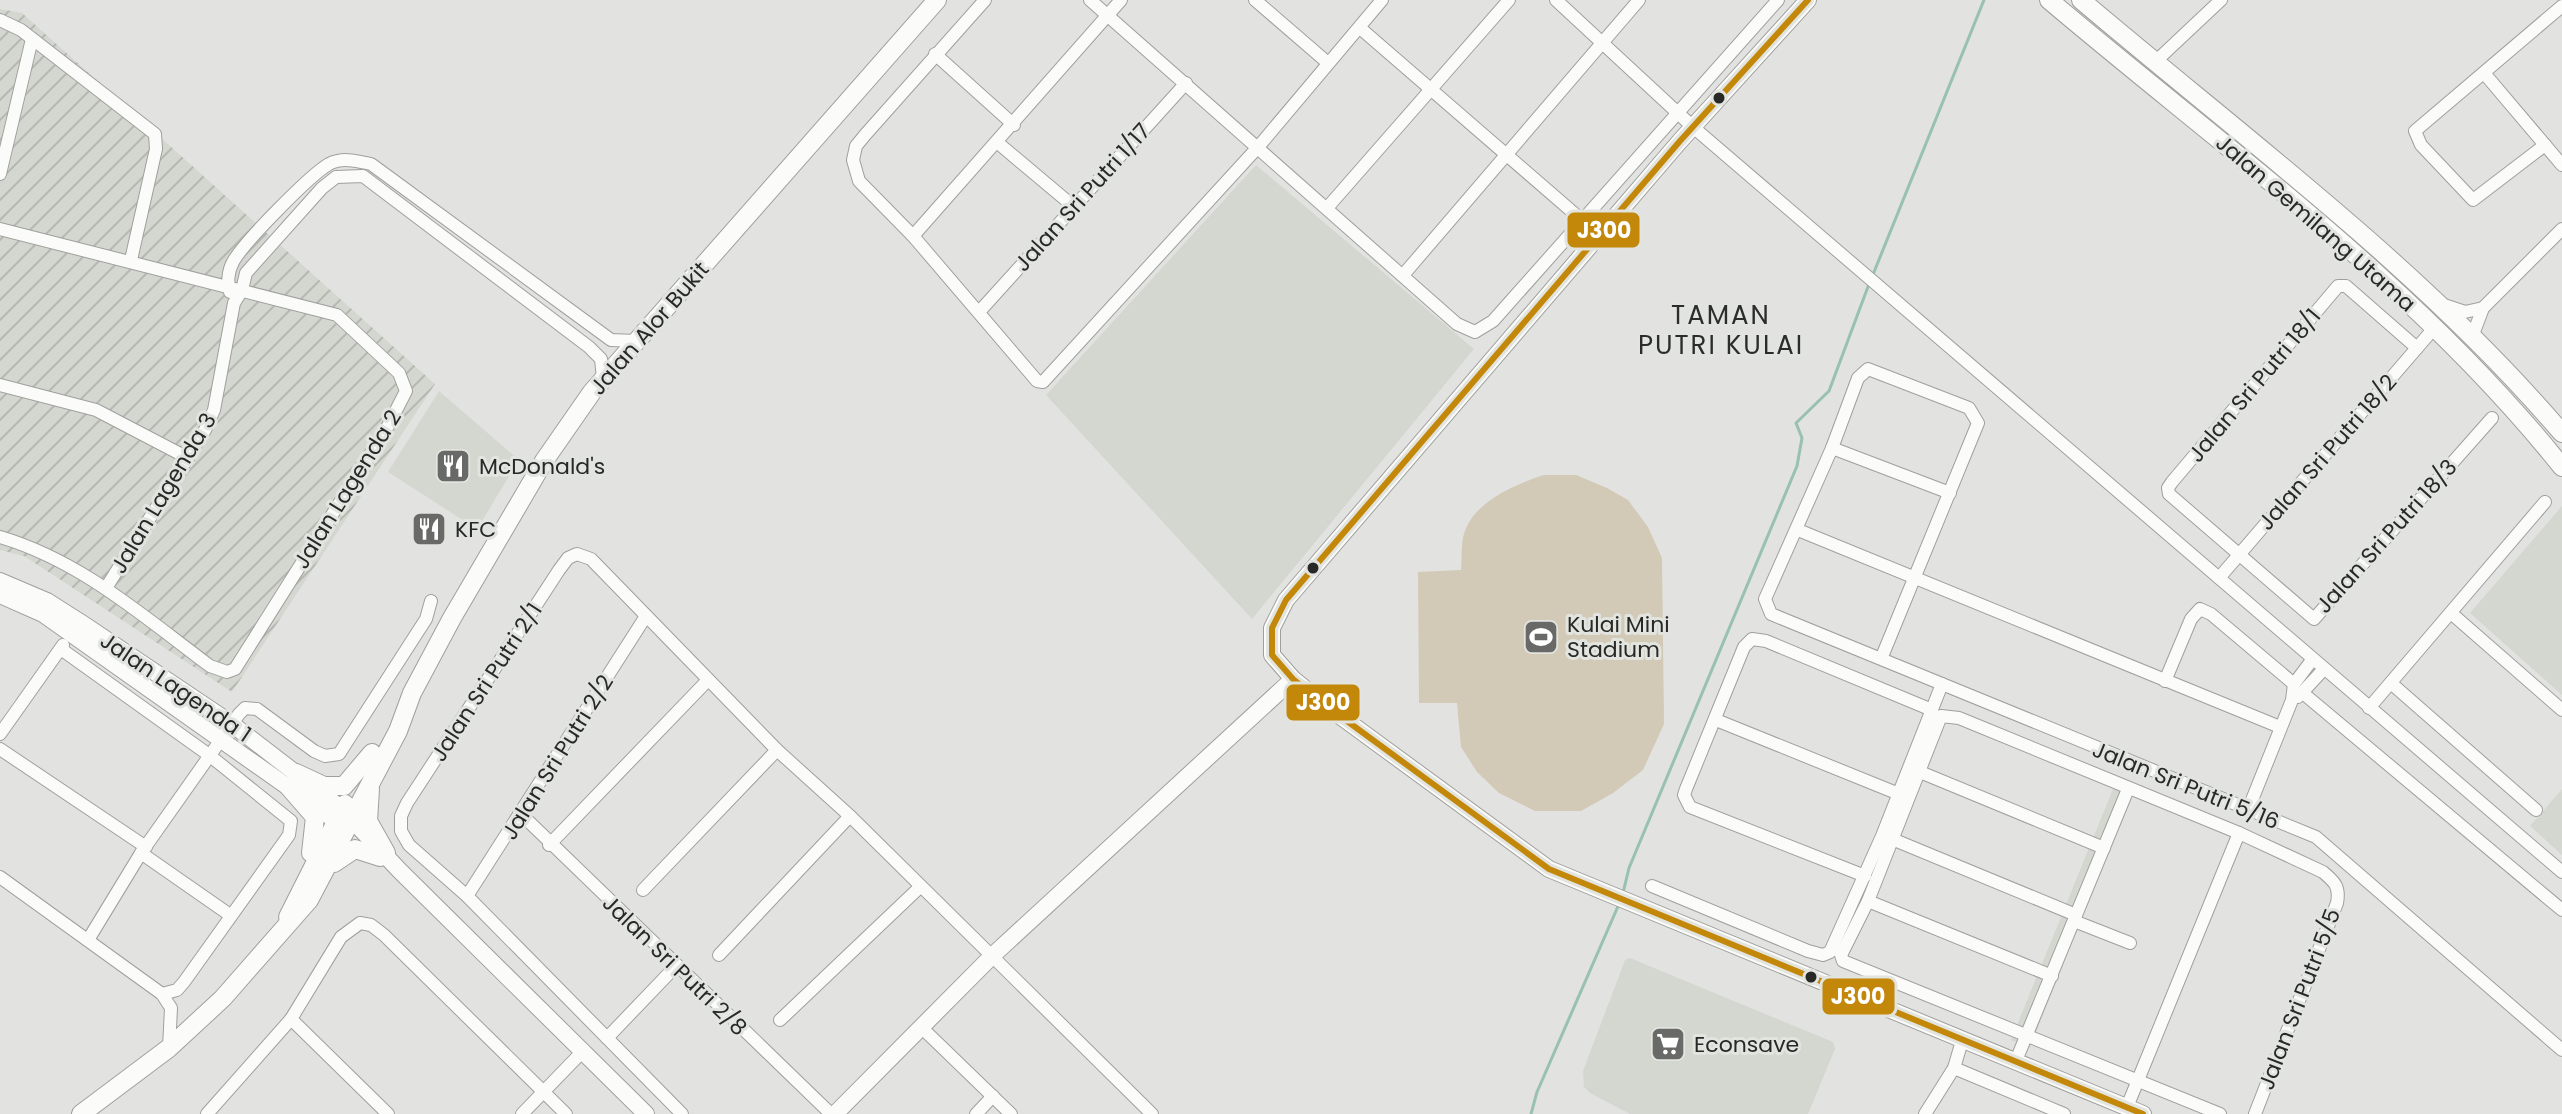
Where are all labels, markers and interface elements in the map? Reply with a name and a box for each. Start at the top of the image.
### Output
unlabelled marker [1711,90,1727,106]
street label: Jalan Sri Putri 1/17 [1007,116,1157,278]
street label: Jalan Gemilang Utama [2209,128,2422,319]
line badge: J300 [1566,211,1641,249]
text: J300 [1577,215,1631,246]
street label: Jalan Alor Bukit [583,255,716,402]
district label: TAMAN PUTRI KULAI [1638,297,1804,363]
street label: Jalan Sri Putri 18/1 [2181,302,2328,469]
street label: Jalan Sri Putri 18/2 [2251,368,2404,537]
street label: Jalan Lagenda 2 [286,404,409,575]
street label: Jalan Lagenda 3 [103,407,224,579]
restaurant icon: McDonald's [434,447,472,485]
place label: McDonald's [479,451,605,482]
street label: Jalan Sri Putri 18/3 [2309,452,2464,620]
restaurant icon: KFC [410,510,448,548]
place label: KFC [455,514,496,545]
unlabelled marker [1305,560,1321,576]
street label: Jalan Sri Putri 2/1 [423,597,549,768]
place label: Kulai Mini Stadium [1567,609,1670,665]
sports icon: Kulai Mini Stadium [1522,618,1560,656]
street label: Jalan Lagenda 1 [94,625,258,750]
street label: Jalan Sri Putri 2/2 [494,669,621,846]
line badge: J300 [1285,683,1361,722]
text: J300 [1296,687,1350,718]
street label: Jalan Sri Putri 5/16 [2088,734,2284,837]
street label: Jalan Sri Putri 2/8 [595,888,754,1043]
street label: Jalan Sri Putri 5/5 [2251,904,2348,1094]
unlabelled marker [1803,969,1819,985]
line badge: J300 [1821,977,1896,1016]
text: J300 [1831,981,1885,1012]
supermarket icon: Econsave [1649,1025,1687,1063]
place label: Econsave [1694,1029,1799,1060]

